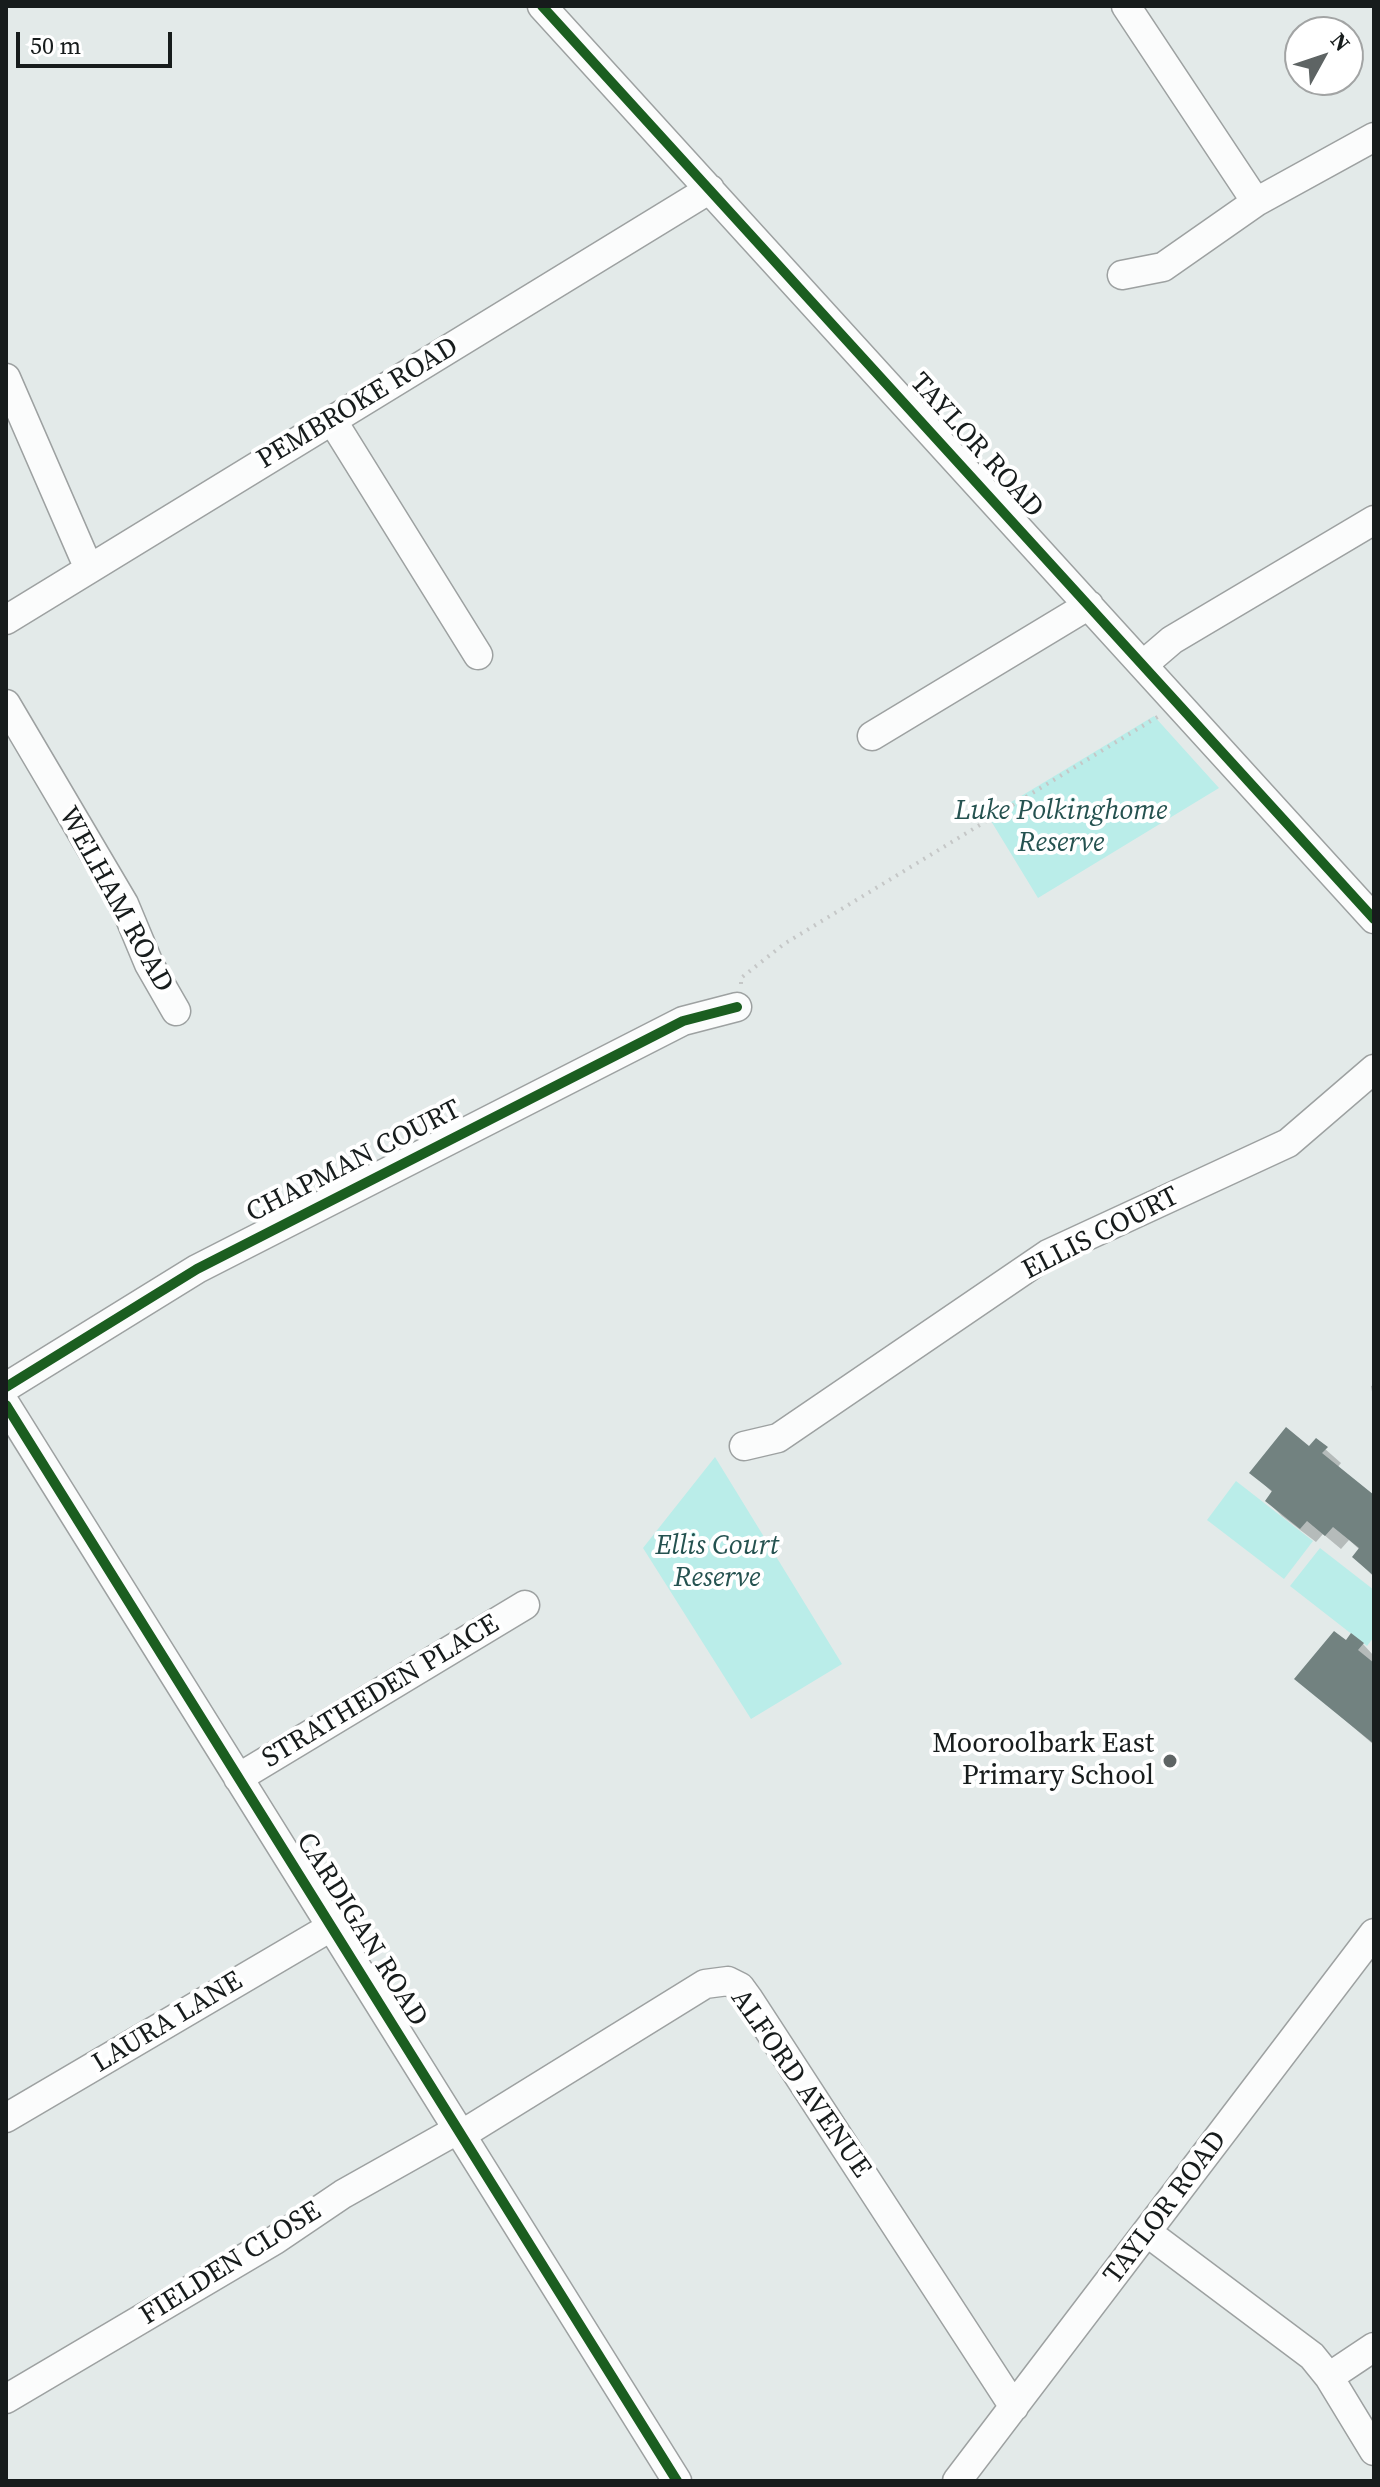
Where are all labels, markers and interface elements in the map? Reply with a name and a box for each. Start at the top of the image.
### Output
scale bar [20,16,176,66]
north arrow [1284,16,1364,96]
text: N [1324,26,1357,58]
text: 50 m [30,29,81,62]
street label: PEMBROKE ROAD [251,331,465,477]
street label: TAYLOR ROAD [902,367,1050,525]
park label: Luke Polkinghome Reserve [955,795,1167,861]
street label: WELHAM ROAD [50,801,180,999]
street label: CHAPMAN COURT [241,1093,467,1231]
street label: ELLIS COURT [1017,1180,1185,1288]
park label: Ellis Court Reserve [655,1530,779,1596]
street label: STRATHEDEN PLACE [257,1608,505,1776]
place label: Mooroolbark East Primary School [932,1728,1154,1794]
marker: Mooroolbark East Primary School [1161,1752,1179,1770]
street label: CARDIGAN ROAD [288,1827,434,2033]
street label: LAURA LANE [87,1965,249,2081]
street label: ALFORD AVENUE [723,1983,877,2185]
street label: TAYLOR ROAD [1097,2125,1235,2291]
street label: FIELDEN CLOSE [134,2195,328,2333]

